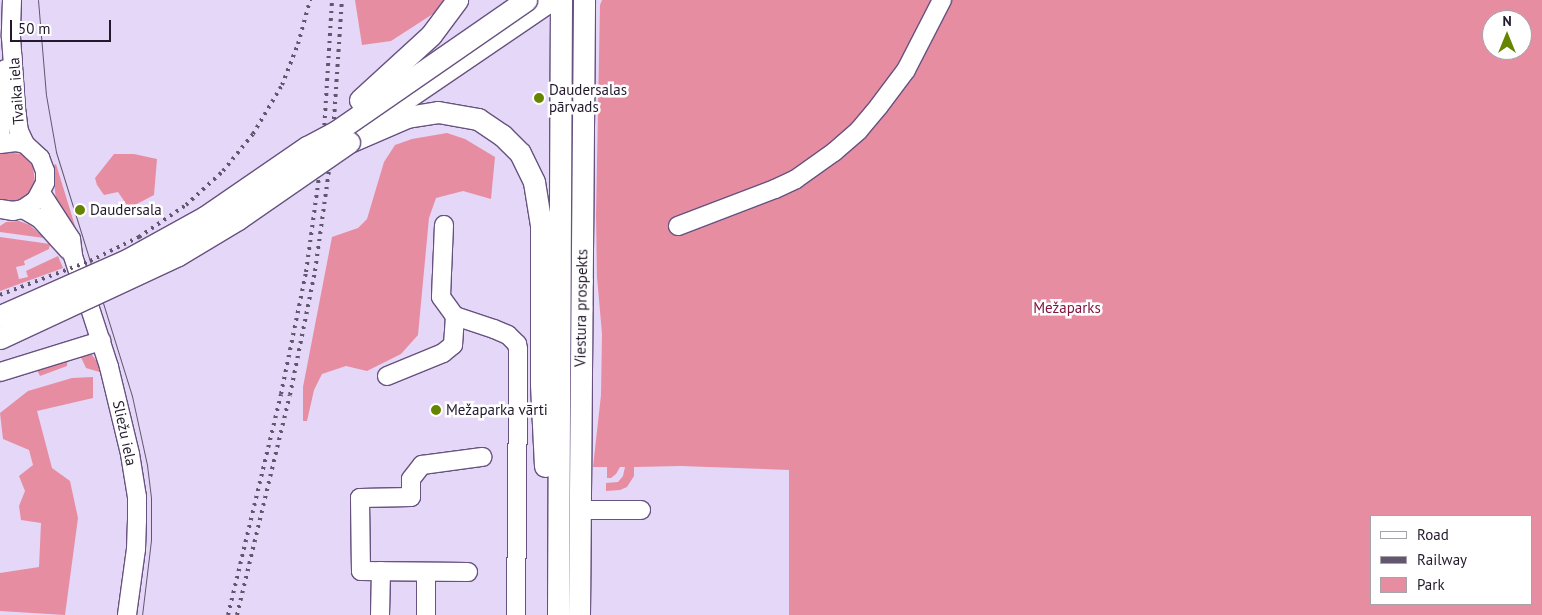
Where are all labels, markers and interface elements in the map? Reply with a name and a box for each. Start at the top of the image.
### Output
scale bar [12,10,114,42]
north arrow [1482,10,1532,60]
text: N [1502,12,1512,30]
text: 50 m [18,19,51,38]
street label: Tvaika iela [5,57,27,125]
place label: Daudersalas pārvads [549,80,627,115]
marker: Daudersalas pārvads [533,92,545,104]
place label: Daudersala [90,201,162,219]
marker: Daudersala [74,204,86,216]
street label: Viestura prospekts [571,249,591,367]
park label: Mežaparks [1033,299,1101,317]
street label: Sliežu iela [109,399,141,467]
place label: Mežaparka vārti [446,401,548,419]
marker: Mežaparka vārti [430,404,442,416]
legend [1370,515,1532,605]
text: Road [1417,525,1449,544]
text: Railway [1417,550,1467,569]
text: Park [1417,575,1445,594]

